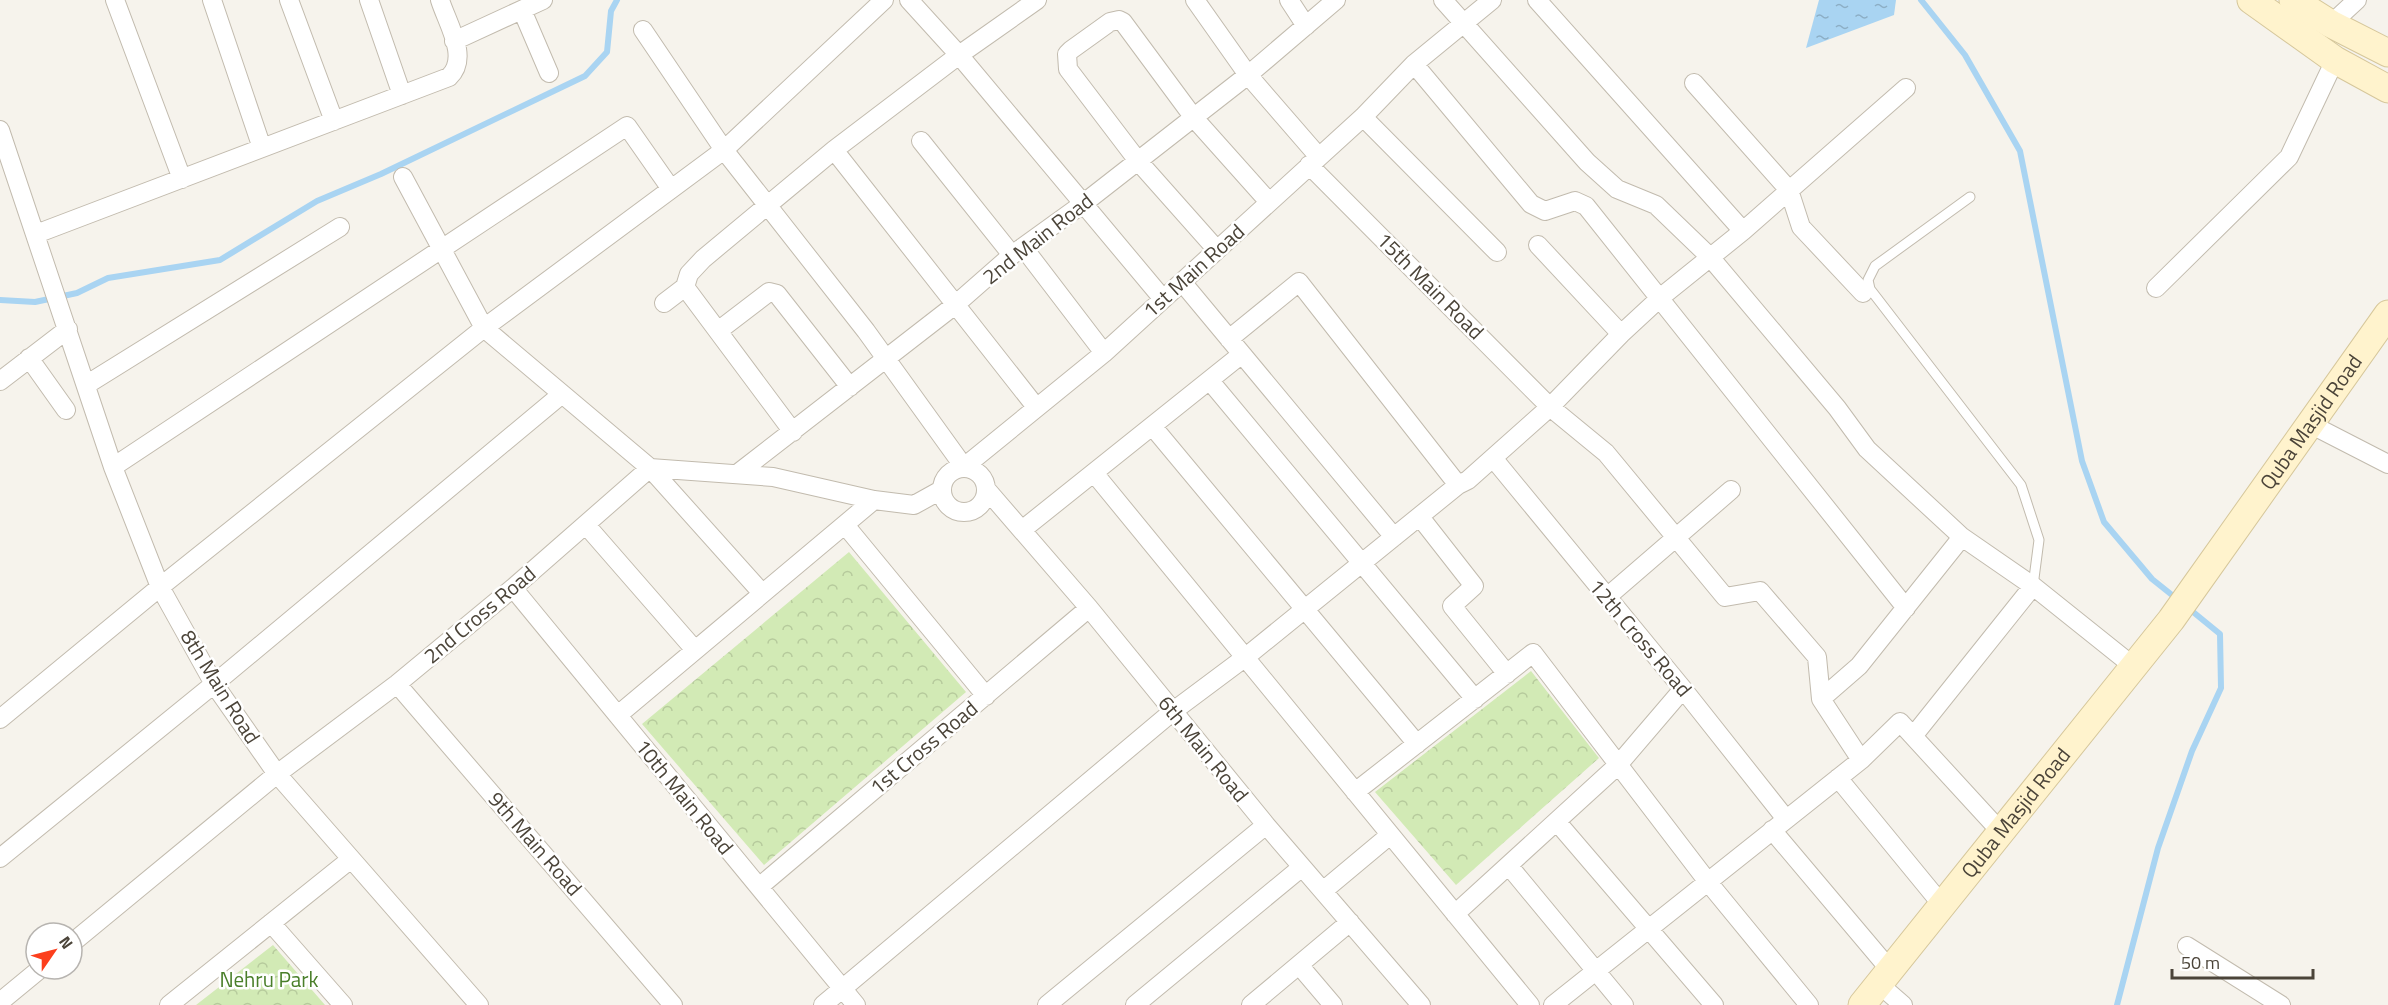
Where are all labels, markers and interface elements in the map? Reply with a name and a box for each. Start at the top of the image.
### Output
street label: 2nd Main Road [975,185,1100,292]
street label: 1st Main Road [1135,216,1251,325]
street label: 15th Main Road [1370,224,1492,346]
street label: Quba Masjid Road [2251,347,2370,496]
street label: 2nd Cross Road [416,558,542,671]
street label: 12th Cross Road [1582,571,1700,704]
street label: 8th Main Road [173,623,269,750]
street label: 6th Main Road [1151,688,1257,809]
street label: 1st Cross Road [862,692,984,802]
street label: 10th Main Road [628,732,742,861]
street label: Quba Masjid Road [1953,740,2078,885]
street label: 9th Main Road [481,784,590,903]
north arrow [24,921,84,981]
text: N [53,931,79,954]
scale bar [2172,942,2313,980]
text: 50 m [2181,949,2220,976]
park label: Nehru Park [219,963,319,995]

